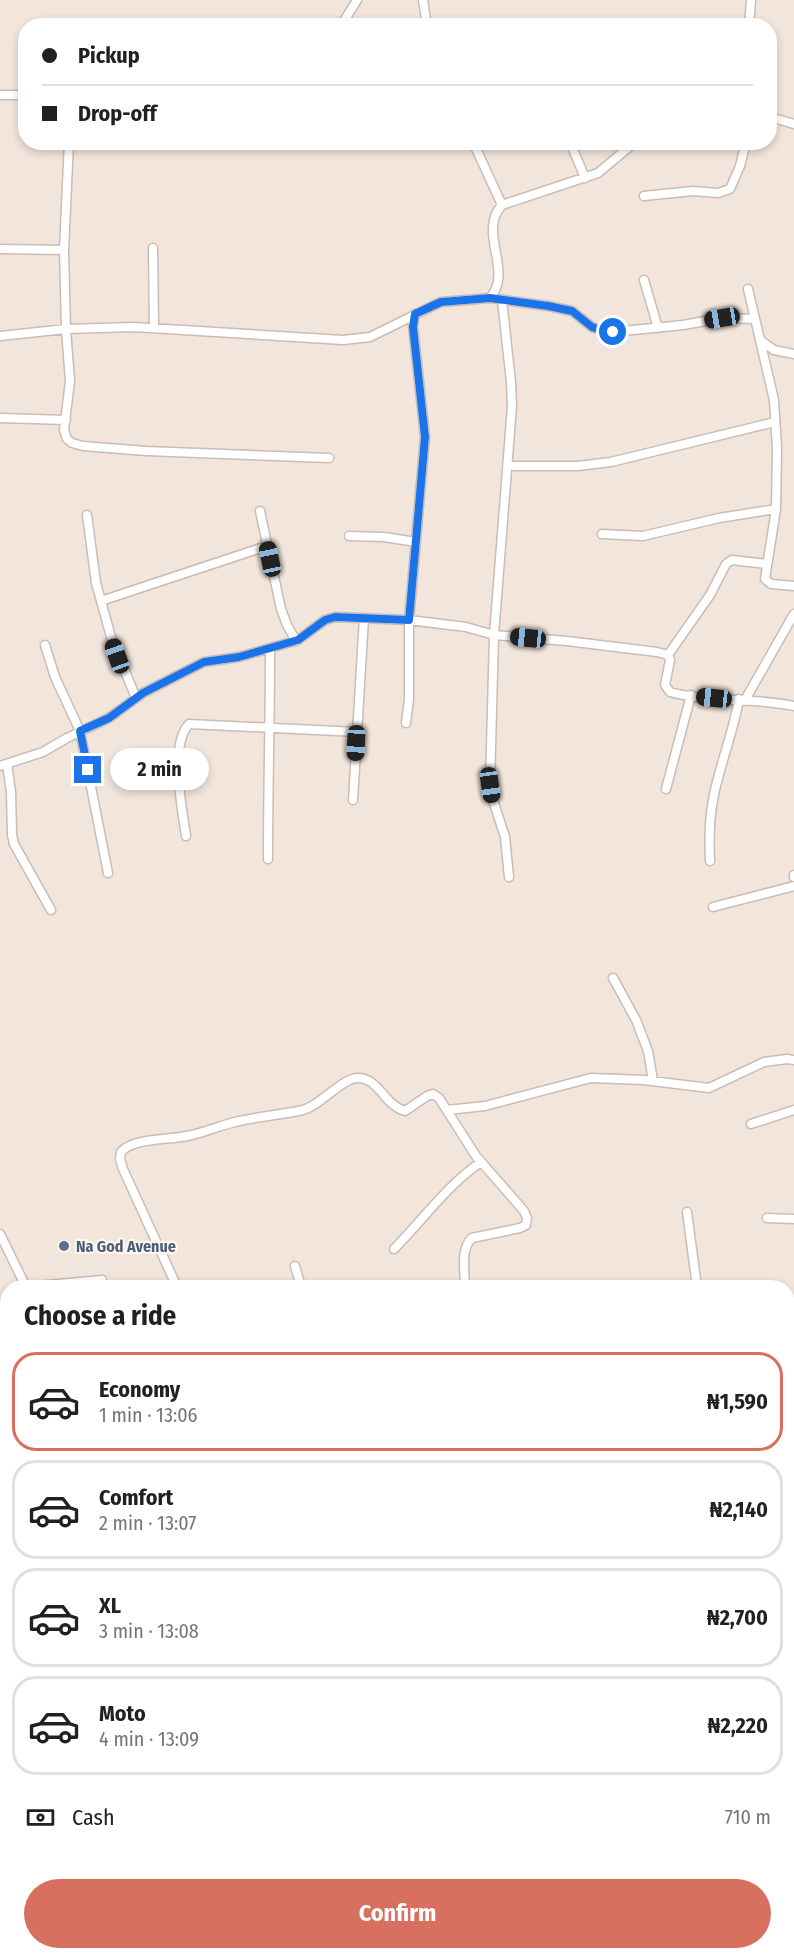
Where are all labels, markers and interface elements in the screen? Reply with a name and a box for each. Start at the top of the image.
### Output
text: Pickup [78,42,140,69]
text: Drop-off [78,100,157,127]
car [703,306,741,330]
route start [599,318,626,345]
car [257,540,283,578]
car [509,627,547,649]
car [102,636,132,676]
car [695,687,733,709]
car [346,725,366,761]
callout: 2 min [109,749,208,791]
route end [74,756,101,783]
text: 2 min [137,757,182,781]
car [479,766,501,804]
place label: Na God Avenue [76,1237,176,1256]
marker: Na God Avenue [57,1239,71,1253]
text: Choose a ride [24,1300,176,1332]
icon: car [27,1375,81,1429]
text: Economy [99,1376,180,1403]
text: ₦1,590 [707,1388,768,1415]
text: 1 min · 13:06 [99,1403,198,1427]
icon: car [27,1483,81,1537]
text: Comfort [99,1484,173,1511]
text: ₦2,140 [709,1496,768,1523]
text: 2 min · 13:07 [99,1511,196,1535]
icon: car [27,1591,81,1645]
text: XL [99,1592,121,1619]
text: ₦2,700 [707,1604,768,1631]
text: 3 min · 13:08 [99,1619,199,1643]
icon: car [27,1699,81,1753]
text: Moto [99,1700,146,1727]
text: ₦2,220 [707,1712,768,1739]
text: 4 min · 13:09 [99,1727,199,1751]
icon: cash [24,1801,57,1834]
text: Cash [72,1804,115,1831]
text: 710 m [725,1805,771,1829]
button: Confirm [24,1879,771,1948]

